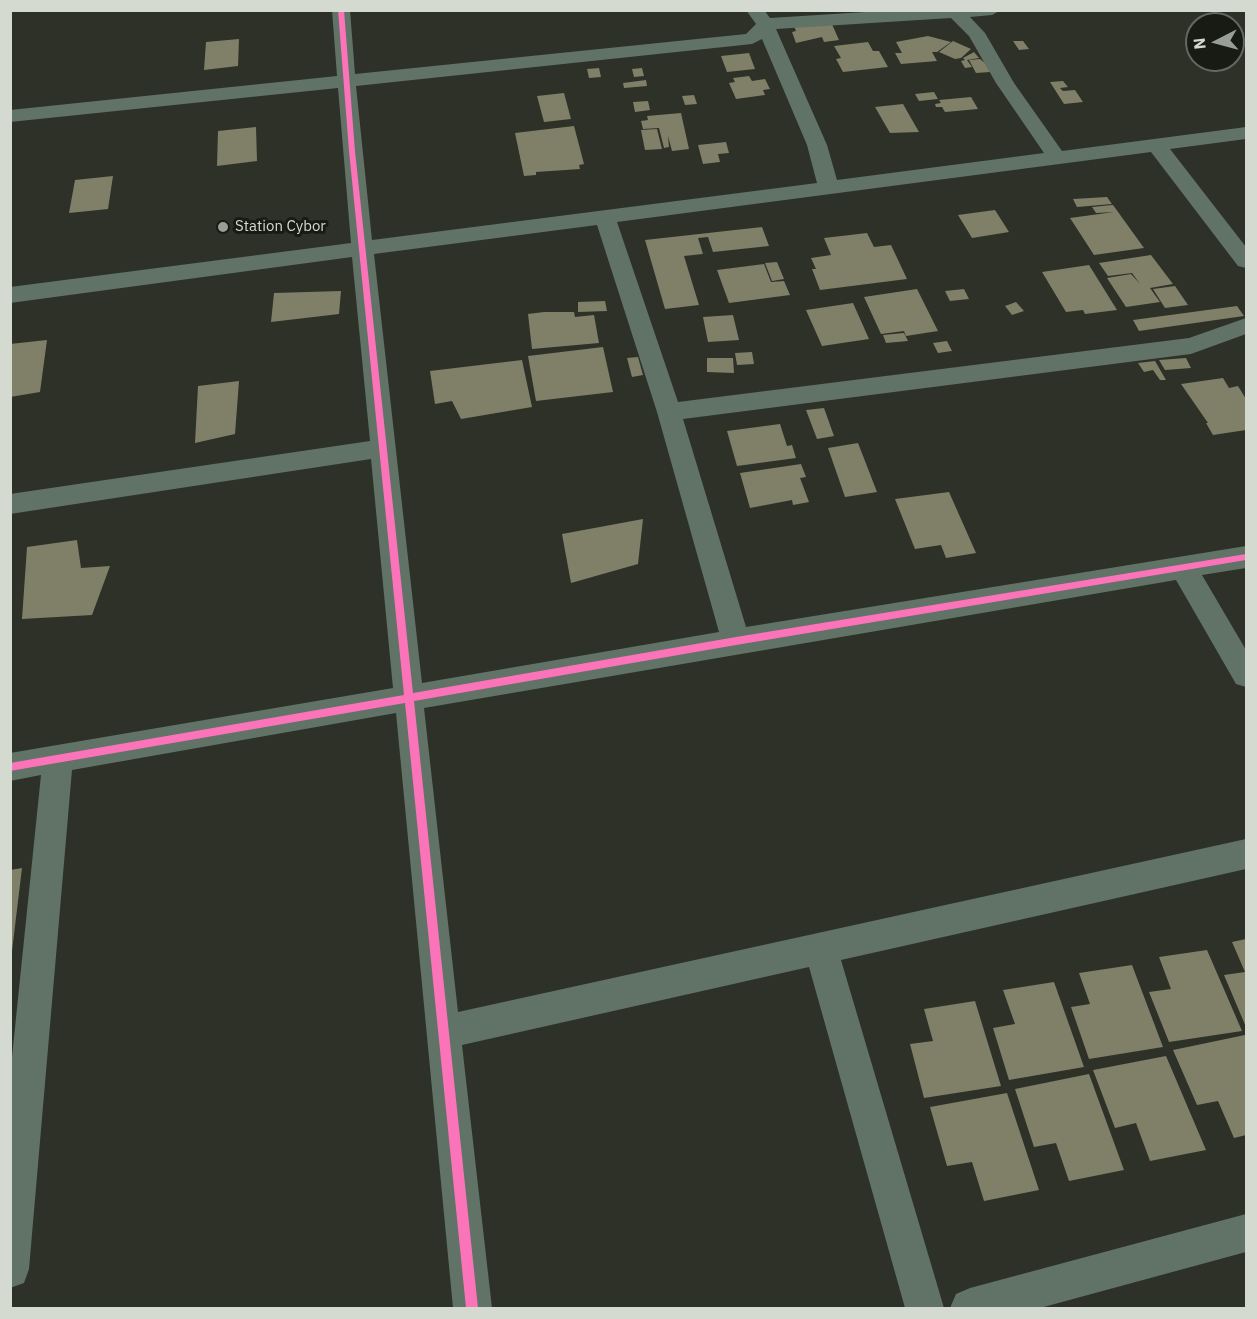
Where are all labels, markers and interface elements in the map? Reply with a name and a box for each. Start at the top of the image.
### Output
north arrow [1185,12,1245,72]
text: N [1189,37,1210,50]
place label: Station Cybor [235,218,326,236]
marker: Station Cybor [216,220,230,234]

